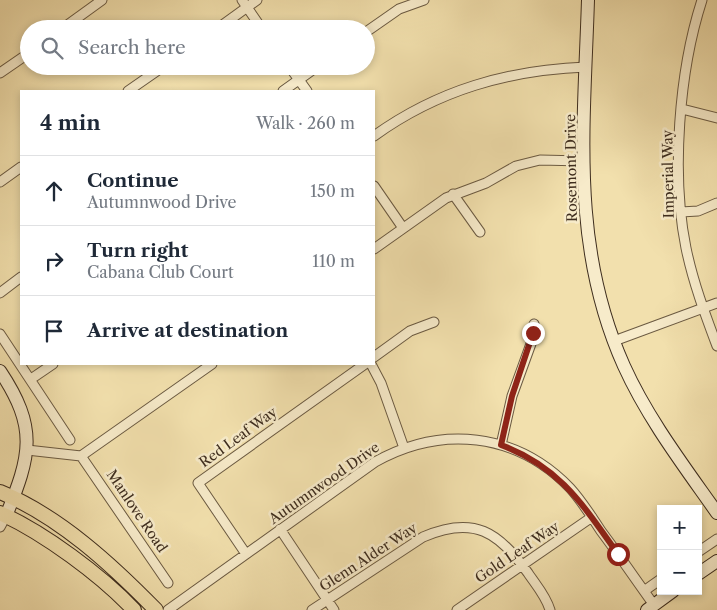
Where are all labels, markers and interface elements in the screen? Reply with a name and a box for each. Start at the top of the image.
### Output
search box [20,20,375,75]
icon: search [38,34,66,62]
text: Search here [78,36,186,59]
text: 4 min [40,110,101,135]
text: Walk · 260 m [256,113,355,133]
street label: Rosemont Drive [561,114,581,222]
street label: Imperial Way [658,129,678,218]
text: Continue [87,169,179,192]
icon: ahead [40,177,68,205]
text: 150 m [310,181,355,201]
text: Autumnwood Drive [87,192,237,212]
text: Turn right [87,239,188,262]
icon: right [40,247,68,275]
text: 110 m [312,251,355,271]
text: Cabana Club Court [87,262,234,282]
icon: arrive [40,317,68,345]
text: Arrive at destination [87,319,288,342]
route end [522,322,545,345]
street label: Red Leaf Way [196,403,281,471]
street label: Autumnwood Drive [264,438,383,528]
street label: Manlove Road [103,466,172,556]
map controls [657,505,702,595]
button: + [657,505,702,550]
street label: Gold Leaf Way [471,517,563,587]
street label: Glenn Alder Way [316,519,420,595]
route start [607,543,630,566]
button: − [657,550,702,595]

